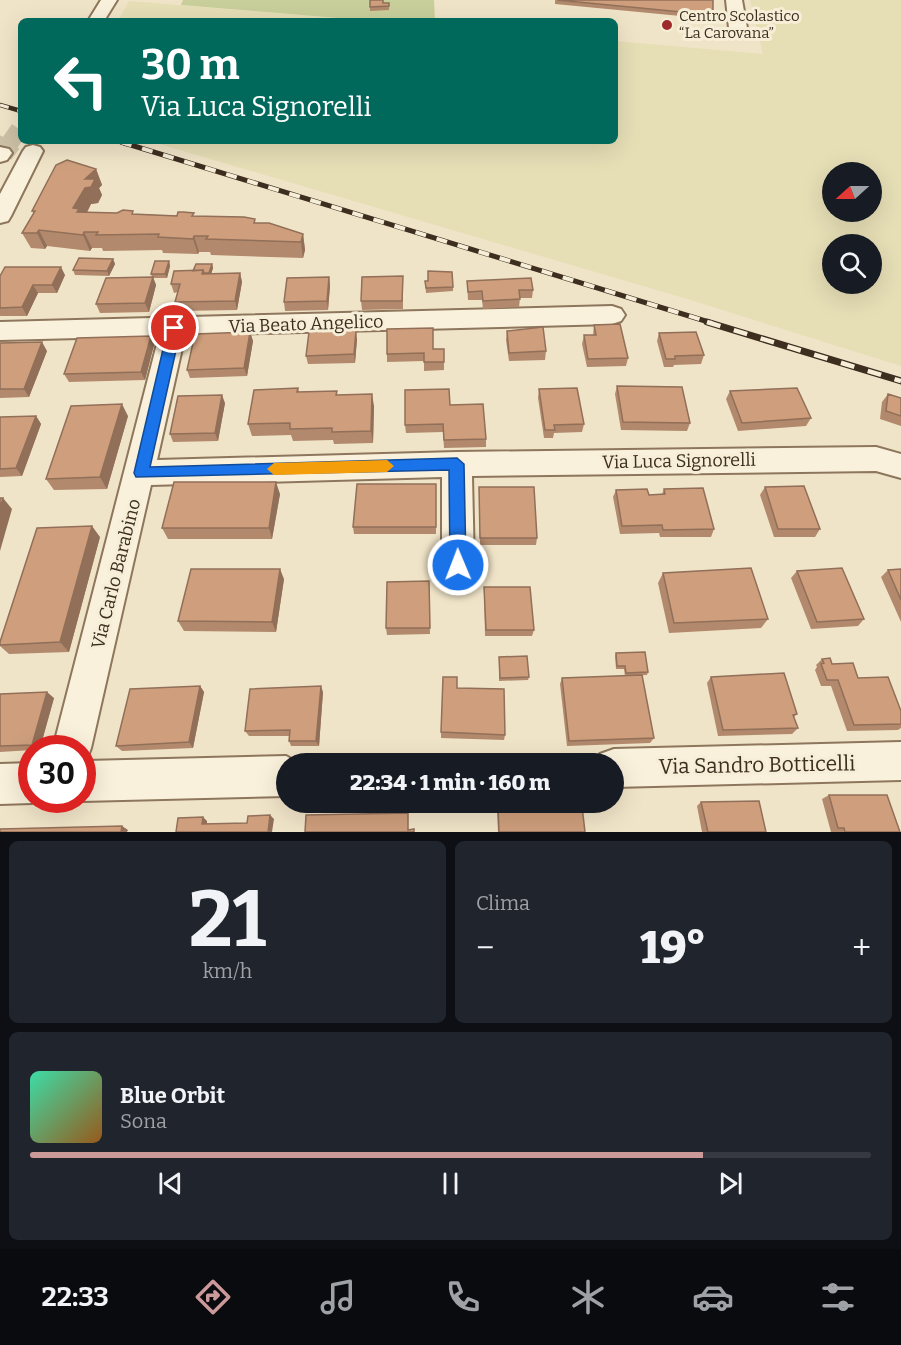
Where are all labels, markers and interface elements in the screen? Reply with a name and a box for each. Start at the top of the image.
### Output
place label: Centro Scolastico “La Carovana” [679,7,800,42]
marker: Centro Scolastico “La Carovana” [660,18,674,32]
text: 30 m [141,40,240,90]
icon: left [42,42,120,120]
text: Via Luca Signorelli [141,91,372,123]
north arrow [822,162,882,222]
map controls [822,162,882,294]
button: search [822,234,882,294]
pin [148,302,199,353]
street label: Via Beato Angelico [228,310,384,338]
icon: arrive [157,311,190,344]
street label: Via Luca Signorelli [602,449,756,473]
street label: Via Carlo Barabino [87,497,145,651]
position arrow [426,533,490,597]
speed limit sign: 30 [18,735,96,813]
street label: Via Sandro Botticelli [658,750,856,780]
text: 22:34 · 1 min · 160 m [350,769,550,796]
text: 21 [189,873,266,967]
text: Clima [476,891,530,915]
text: 19° [640,921,706,975]
text: − [476,928,494,968]
text: + [852,928,871,968]
text: km/h [203,959,252,983]
text: Blue Orbit [120,1082,225,1109]
text: Sona [120,1109,167,1133]
icon: previous [154,1167,187,1200]
icon: pause [434,1167,467,1200]
icon: next [714,1167,747,1200]
icon: directions [192,1276,234,1318]
icon: music [317,1276,359,1318]
icon: phone [442,1276,484,1318]
icon: climate [567,1276,609,1318]
icon: car [692,1276,734,1318]
icon: filters [817,1276,859,1318]
text: 22:33 [42,1281,109,1313]

